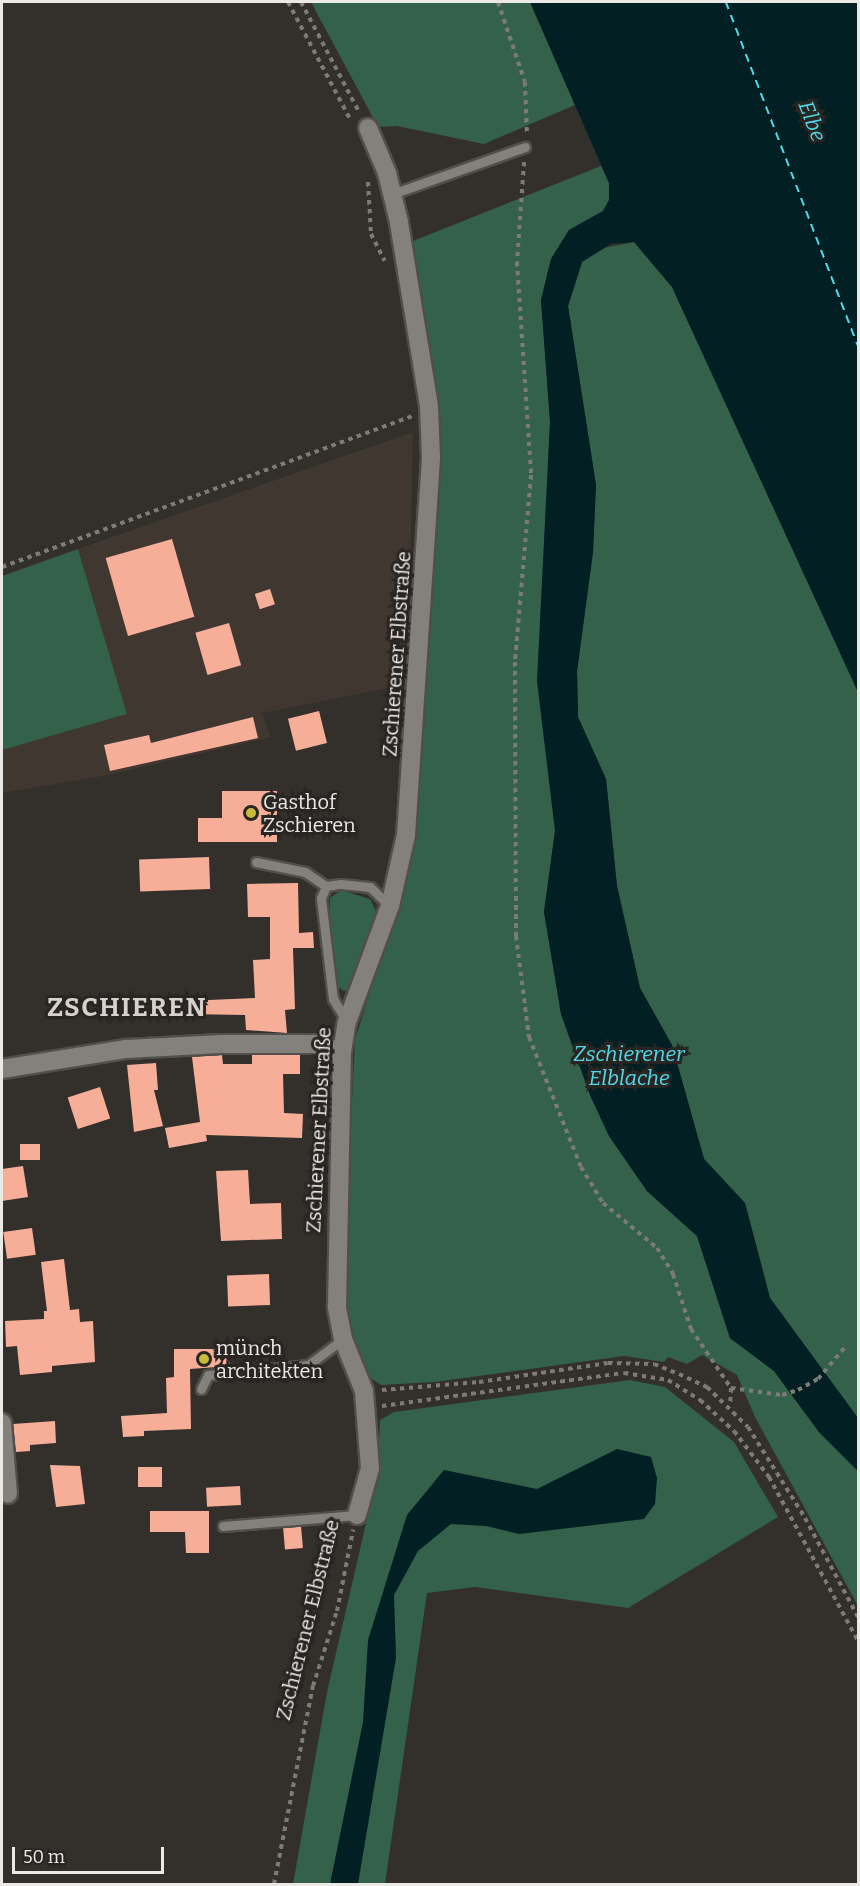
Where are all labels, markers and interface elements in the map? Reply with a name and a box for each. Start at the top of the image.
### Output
water label: Elbe [793,97,831,145]
street label: Zschierener Elbstraße [378,550,416,758]
place label: Gasthof Zschieren [263,790,356,837]
marker: Gasthof Zschieren [244,806,258,820]
district label: ZSCHIEREN [47,992,207,1024]
street label: Zschierener Elbstraße [302,1027,336,1233]
water label: Zschierener Elblache [574,1041,684,1091]
place label: münch architekten [216,1336,323,1383]
marker: münch architekten [197,1352,211,1366]
street label: Zschierener Elbstraße [271,1517,345,1723]
scale bar [15,1835,166,1873]
text: 50 m [23,1846,65,1868]

